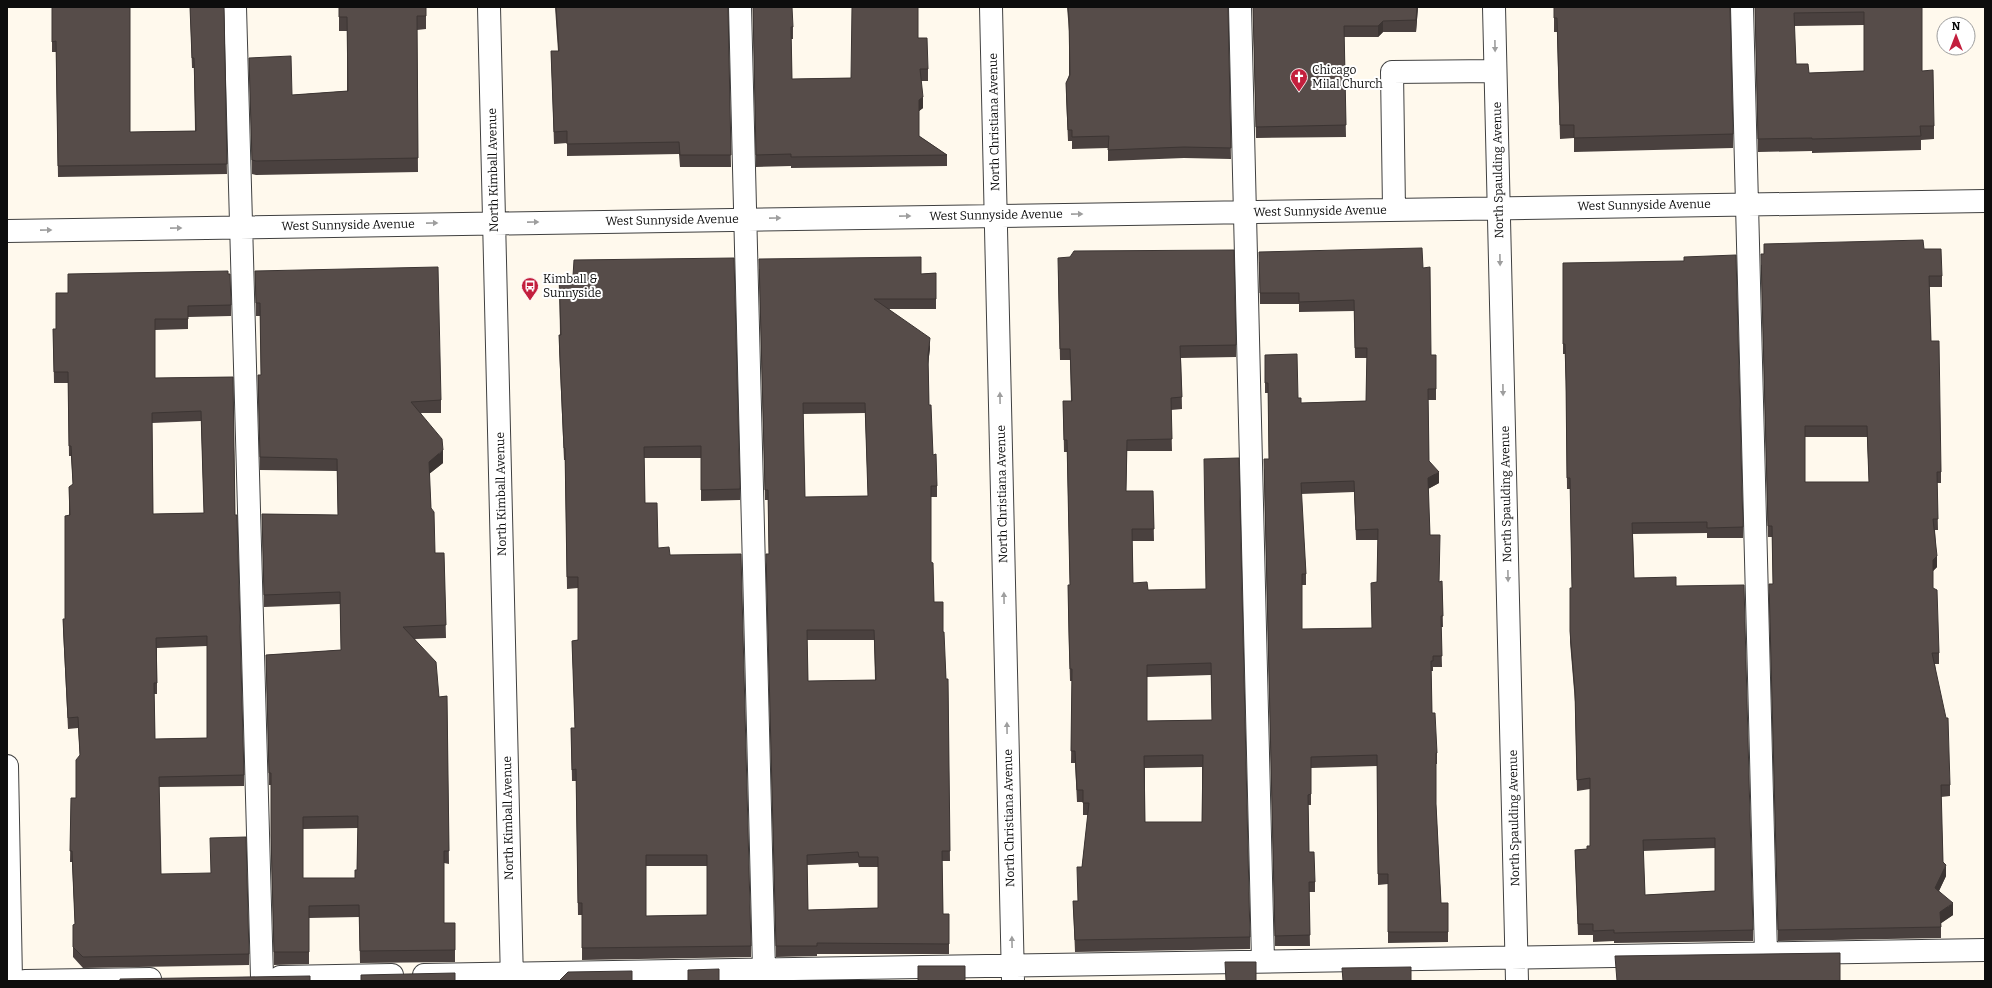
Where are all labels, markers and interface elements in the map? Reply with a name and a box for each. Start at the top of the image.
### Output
north arrow [1936,16,1976,56]
text: N [1952,20,1961,33]
one-way arrow [1491,40,1498,52]
street label: North Christiana Avenue [986,53,1002,191]
place label: Chicago Milal Church [1312,63,1383,91]
church icon: Chicago Milal Church [1289,67,1309,92]
street label: North Spaulding Avenue [1490,102,1506,238]
street label: North Kimball Avenue [485,108,501,232]
street label: West Sunnyside Avenue [1577,197,1711,213]
street label: West Sunnyside Avenue [1253,203,1387,219]
street label: West Sunnyside Avenue [929,207,1063,223]
one-way arrow [1071,211,1084,217]
street label: West Sunnyside Avenue [605,212,739,228]
one-way arrow [899,213,912,219]
one-way arrow [769,215,782,221]
street label: West Sunnyside Avenue [281,217,415,233]
one-way arrow [527,219,540,225]
one-way arrow [426,220,439,226]
one-way arrow [170,224,182,231]
one-way arrow [40,227,53,233]
one-way arrow [1497,254,1503,267]
place label: Kimball & Sunnyside [543,272,601,300]
bus stop icon: Kimball & Sunnyside [520,276,540,301]
one-way arrow [1500,384,1506,397]
one-way arrow [997,391,1003,404]
street label: North Christiana Avenue [994,425,1010,563]
street label: North Spaulding Avenue [1498,426,1514,562]
street label: North Kimball Avenue [493,432,509,556]
one-way arrow [1505,570,1511,583]
one-way arrow [1001,591,1007,604]
one-way arrow [1004,721,1010,734]
street label: North Christiana Avenue [1001,749,1017,887]
street label: North Spaulding Avenue [1506,750,1522,886]
street label: North Kimball Avenue [500,756,516,880]
one-way arrow [1009,935,1015,948]

